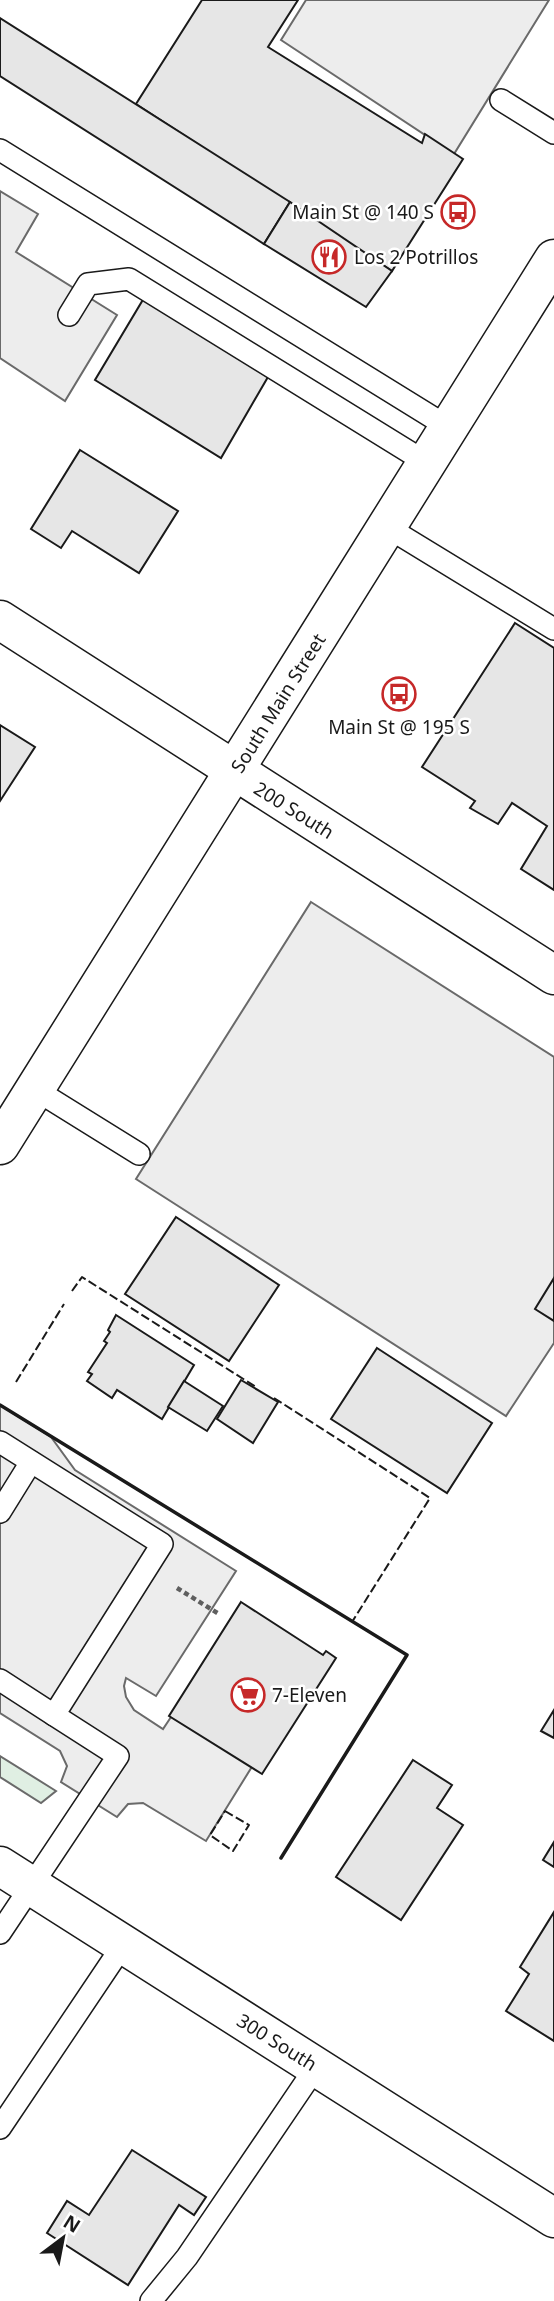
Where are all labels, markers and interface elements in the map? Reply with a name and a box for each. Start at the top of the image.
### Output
bus stop icon: Main St @ 140 S [439,193,477,231]
place label: Main St @ 140 S [292,199,434,225]
restaurant icon: Los 2 Potrillos [310,238,348,276]
place label: Los 2 Potrillos [354,244,478,270]
street label: South Main Street [225,628,331,778]
bus stop icon: Main St @ 195 S [380,675,418,713]
place label: Main St @ 195 S [328,714,470,740]
street label: 200 South [249,775,339,845]
supermarket icon: 7-Eleven [229,1676,267,1714]
place label: 7-Eleven [272,1682,347,1708]
street label: 300 South [232,2007,322,2077]
north arrow [28,2203,98,2273]
text: N [59,2208,85,2239]

